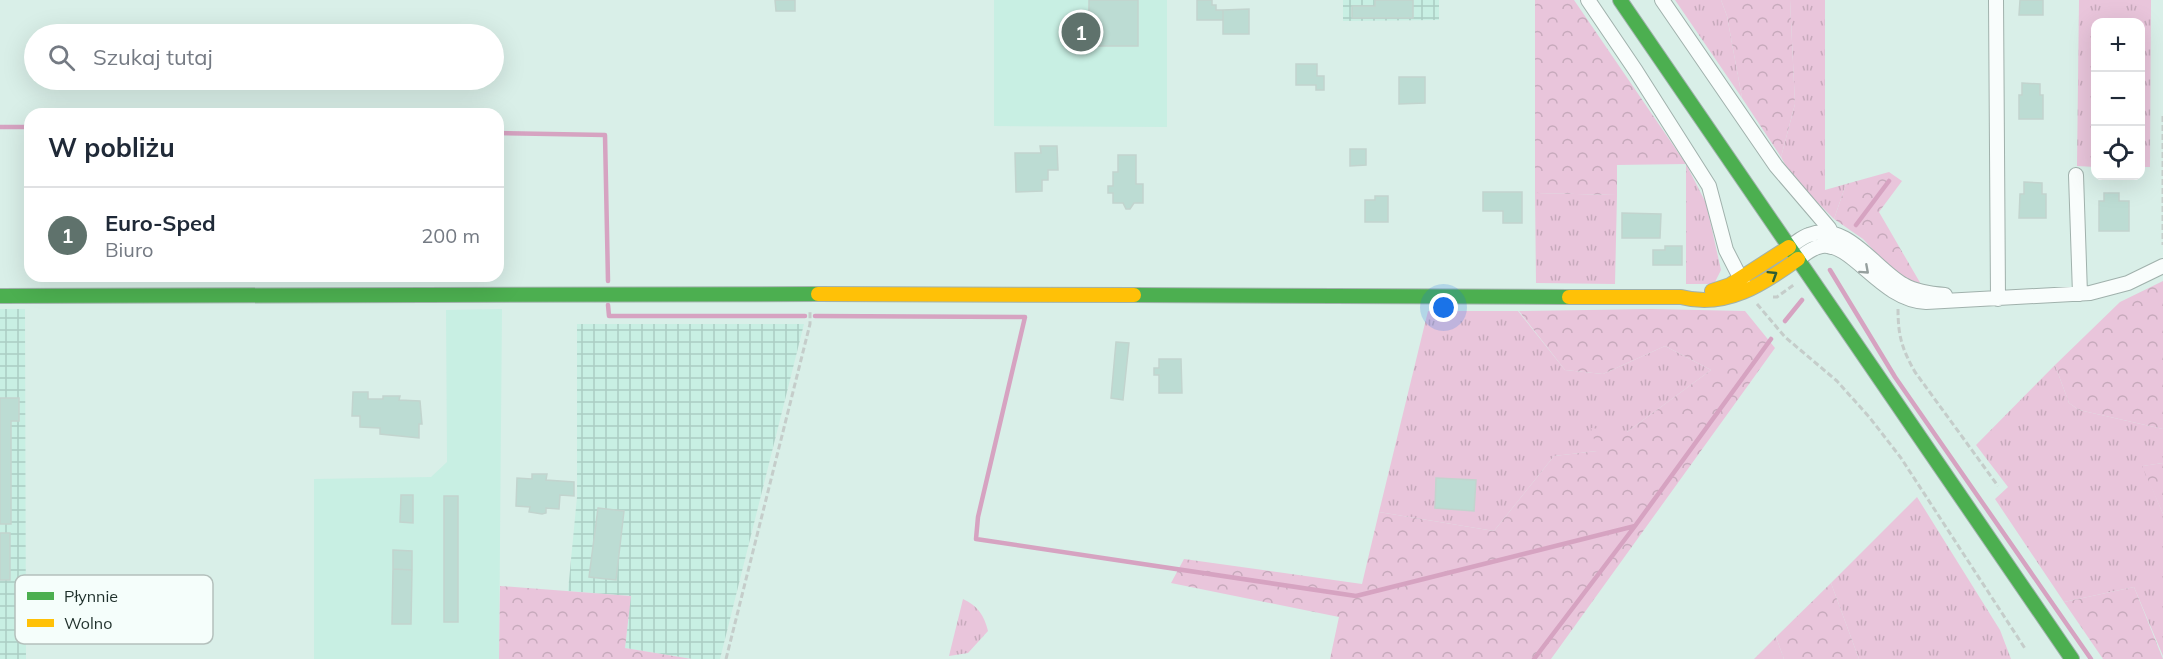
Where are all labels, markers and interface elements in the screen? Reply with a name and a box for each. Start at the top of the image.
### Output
pin: 1 [1062,9,1100,54]
map controls [2091,18,2145,180]
button: + [2091,18,2145,72]
search box [24,24,504,90]
icon: search [45,41,78,74]
text: Szukaj tutaj [93,43,213,71]
button: − [2091,72,2145,126]
button: locate [2091,126,2145,180]
text: W pobliżu [48,131,175,164]
text: Euro-Sped [105,209,216,237]
text: 1 [62,223,74,248]
text: 200 m [421,223,480,248]
text: Biuro [105,237,153,262]
one-way arrow [1859,263,1869,274]
one-way arrow [1767,271,1777,283]
your location [1429,293,1458,322]
legend [15,575,213,644]
text: Płynnie [64,586,118,606]
text: Wolno [64,613,112,633]

